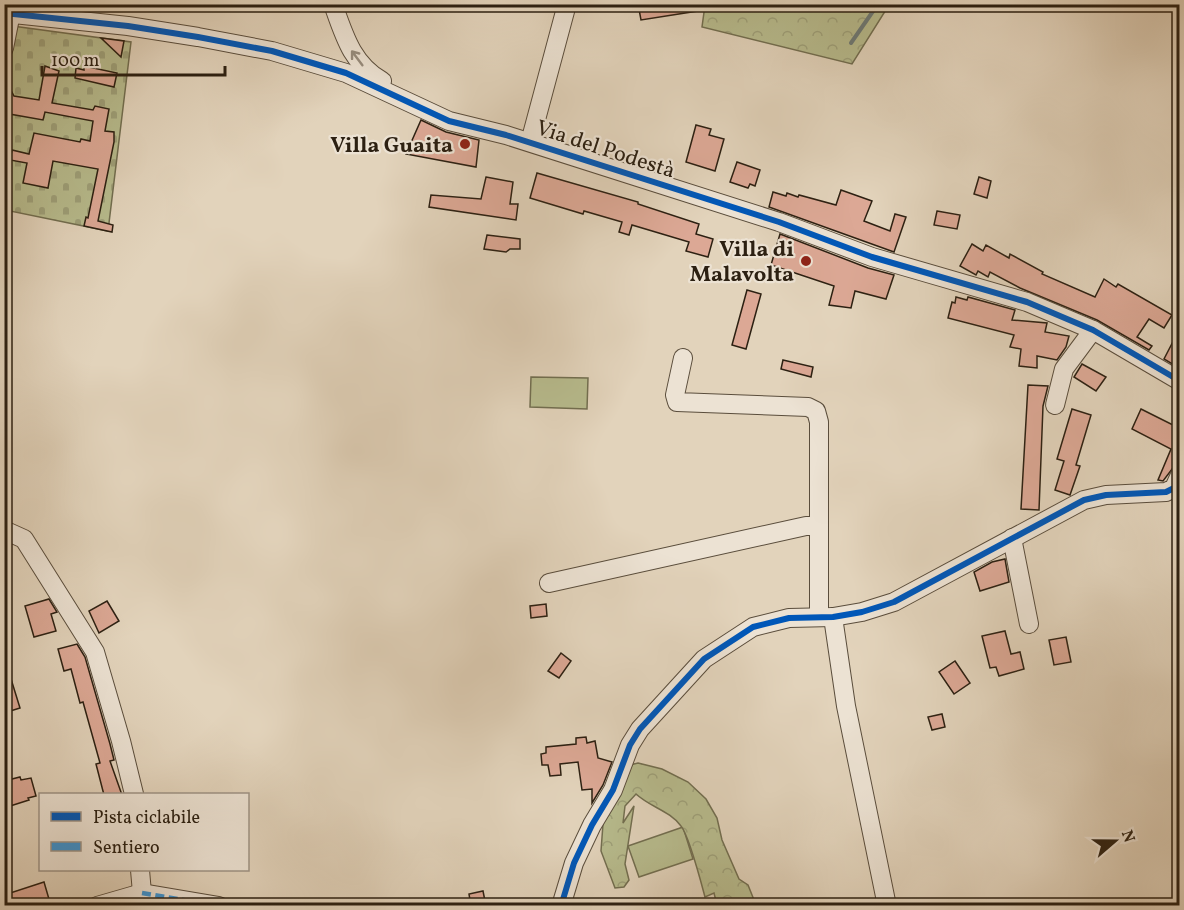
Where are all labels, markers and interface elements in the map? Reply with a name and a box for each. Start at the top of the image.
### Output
scale bar [42,39,225,77]
text: 100 m [51,49,100,74]
one-way arrow [350,50,363,66]
street label: Via del Podestà [532,113,679,187]
place label: Villa Guaita [330,131,453,162]
marker: Villa Guaita [458,137,472,151]
place label: Villa di Malavolta [690,235,794,291]
marker: Villa di Malavolta [799,254,813,268]
legend [39,793,249,871]
text: Pista ciclabile [93,806,200,831]
north arrow [1085,811,1145,871]
text: N [1115,827,1140,846]
text: Sentiero [93,836,160,861]

